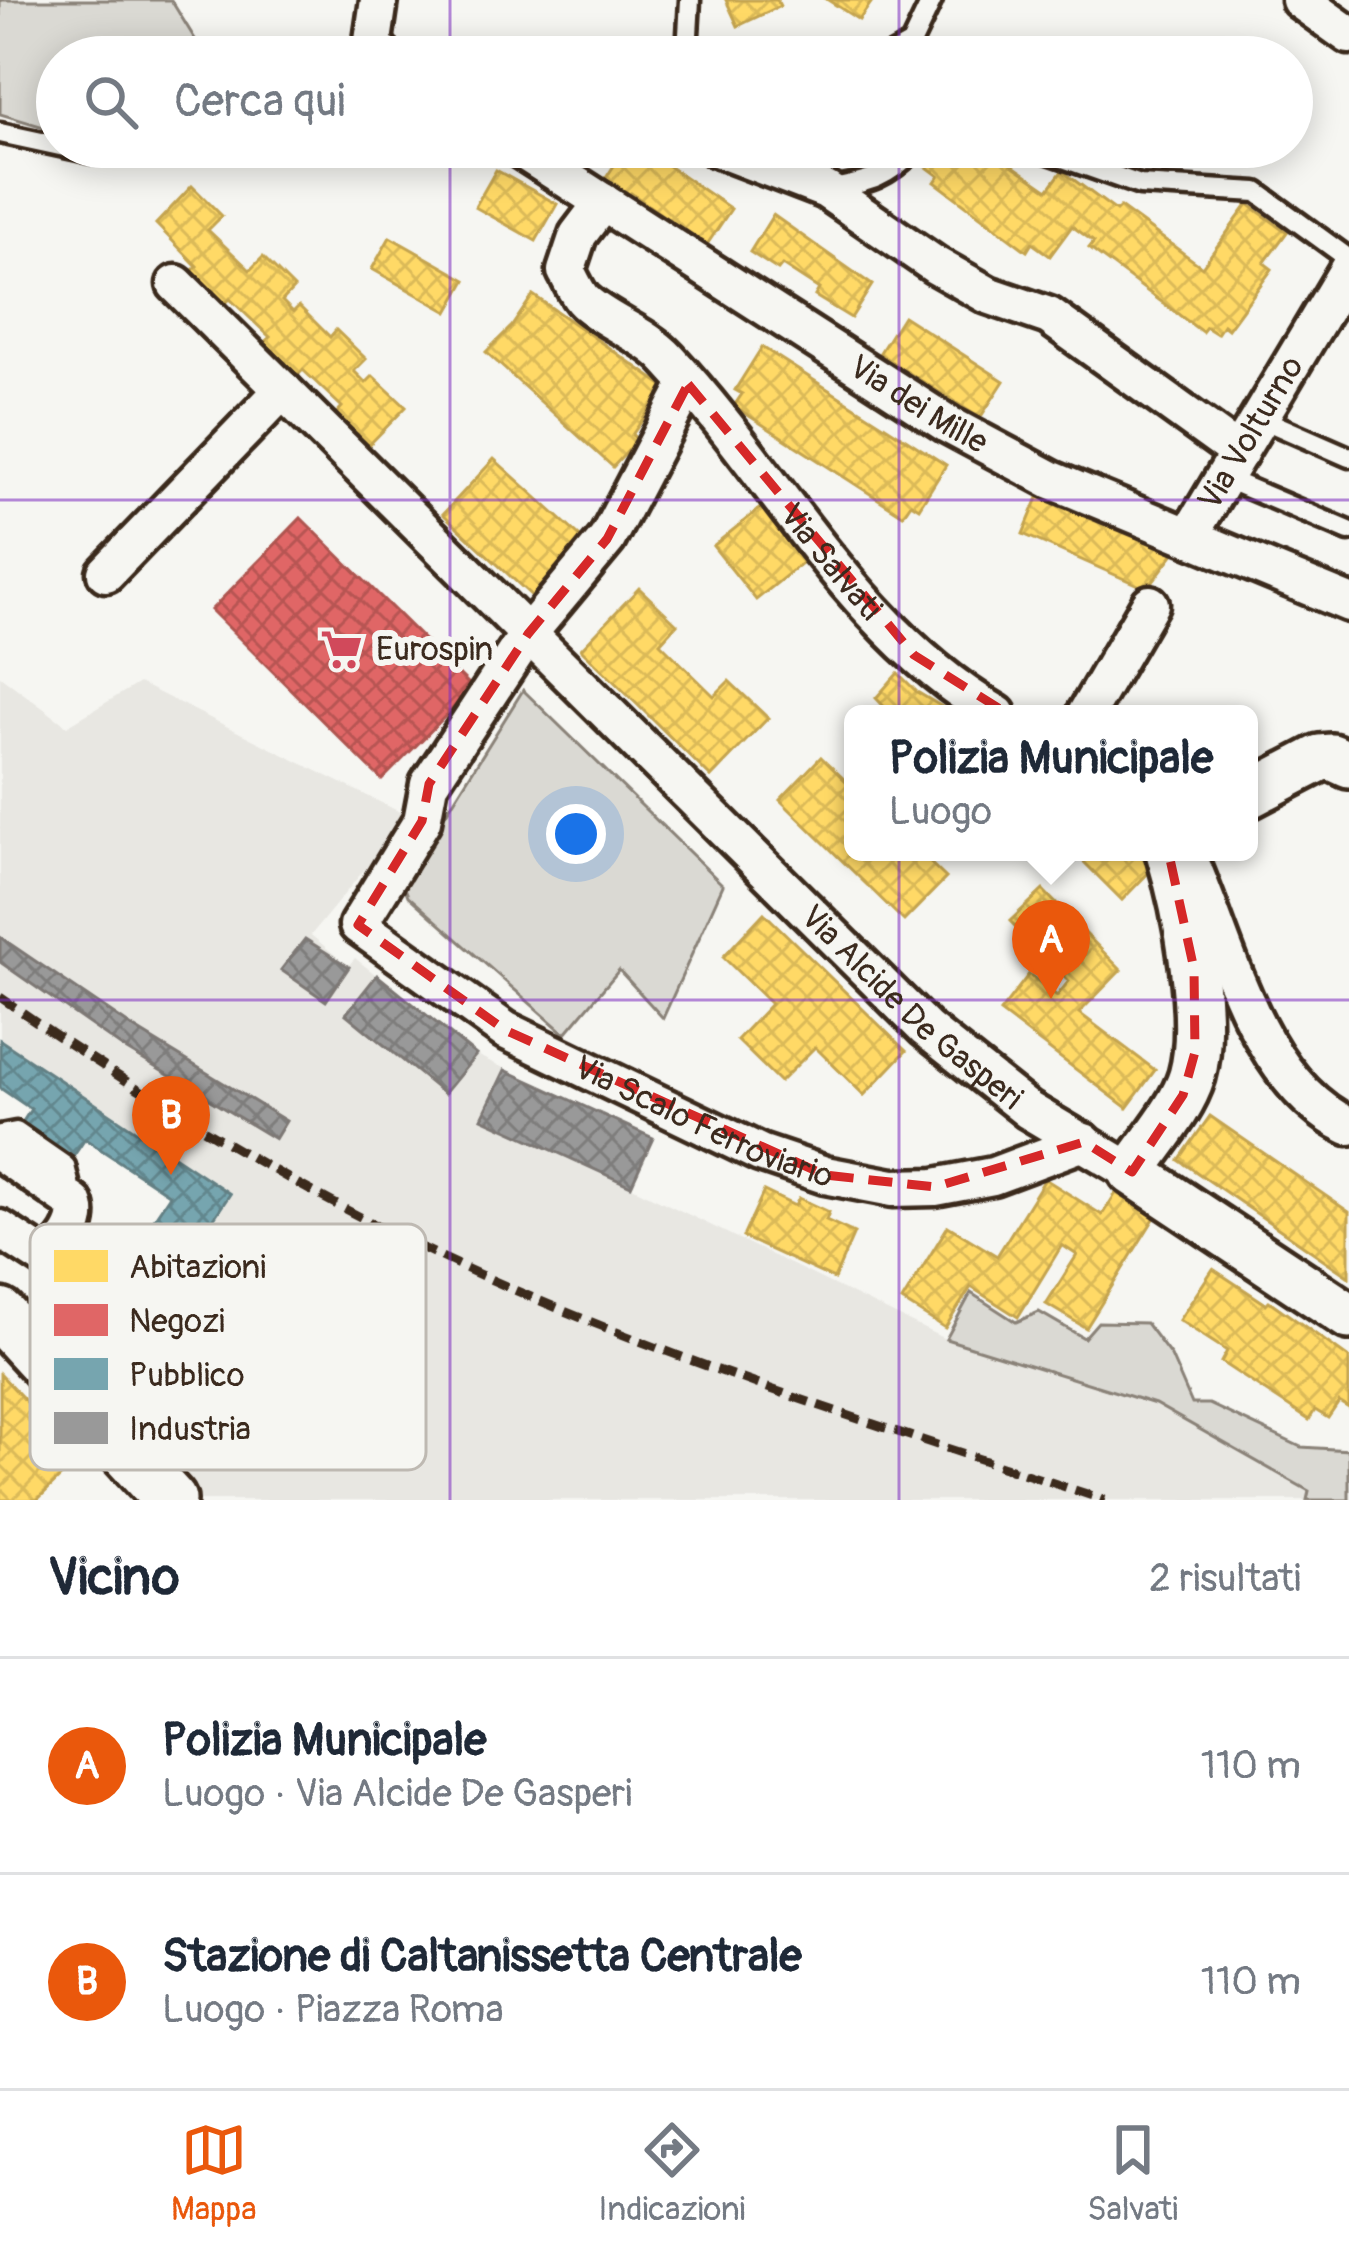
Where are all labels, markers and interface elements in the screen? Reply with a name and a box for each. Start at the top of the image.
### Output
search box [36,36,1313,168]
icon: search [78,69,144,135]
text: Cerca qui [174,74,345,130]
street label: Via dei Mille [842,346,995,462]
street label: Via Volturno [1189,348,1312,517]
street label: Via Salvati [771,495,891,629]
supermarket icon: Eurospin [319,626,365,672]
place label: Eurospin [376,629,493,670]
popup [844,705,1258,861]
text: Polizia Municipale [889,731,1213,787]
text: Luogo [889,787,992,836]
your location [546,804,606,864]
street label: Via Alcide De Gasperi [792,896,1031,1118]
pin: A [1012,900,1090,999]
street label: Via Scalo Ferroviario [568,1046,839,1197]
pin: B [132,1076,210,1175]
legend [30,1224,426,1470]
text: Abitazioni [129,1247,266,1288]
text: Negozi [129,1301,225,1342]
text: Pubblico [129,1355,244,1396]
text: Industria [129,1409,251,1450]
text: Vicino [48,1546,179,1610]
text: 2 risultati [1149,1554,1301,1603]
text: Polizia Municipale [162,1713,486,1769]
text: A [74,1741,100,1790]
text: 110 m [1201,1741,1301,1790]
text: Luogo · Via Alcide De Gasperi [162,1769,632,1818]
text: Stazione di Caltanissetta Centrale [162,1929,802,1985]
text: B [76,1957,98,2006]
text: 110 m [1201,1957,1301,2006]
text: Luogo · Piazza Roma [162,1985,504,2034]
tab: Mappa [171,2117,257,2230]
tab: Indicazioni [598,2117,745,2230]
tab: Salvati [1087,2117,1178,2230]

